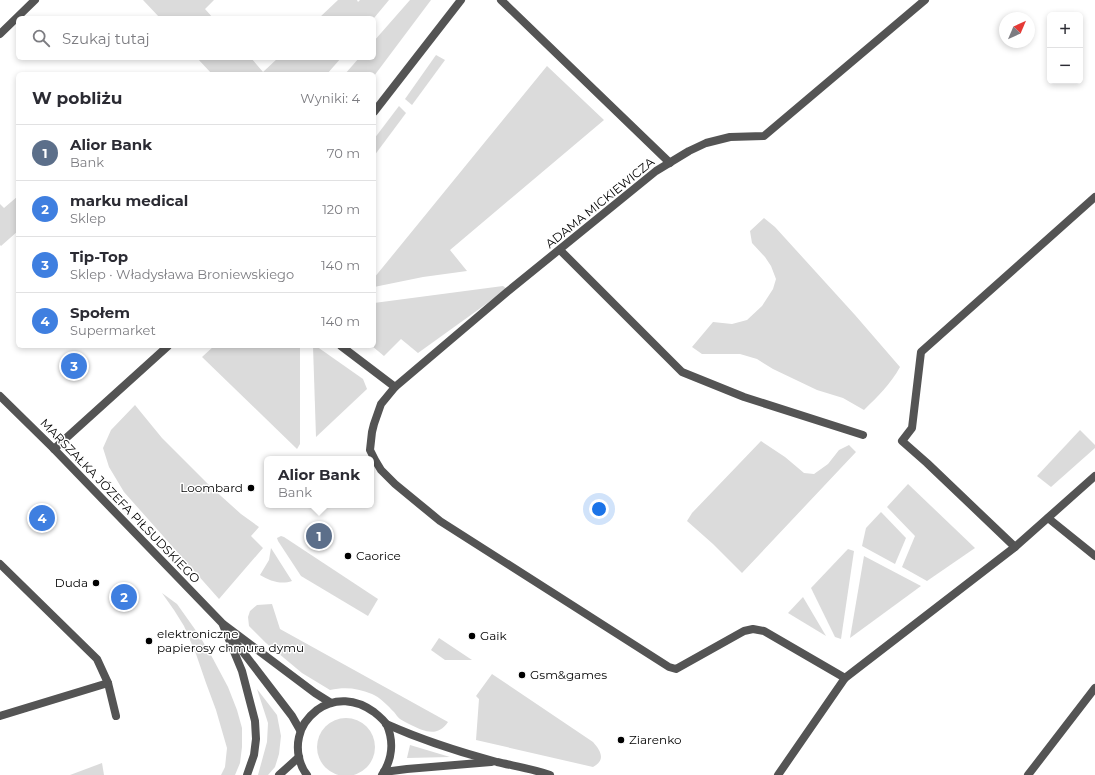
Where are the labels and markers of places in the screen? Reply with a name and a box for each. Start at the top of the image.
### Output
pin: 3 [61,351,87,381]
place label: Loombard [180,480,243,495]
marker: Loombard [246,483,256,493]
pin: 4 [29,503,55,533]
pin: 1 [306,521,332,551]
place label: Caorice [356,548,401,563]
marker: Caorice [343,551,353,561]
place label: Duda [55,575,88,590]
marker: Duda [91,578,101,588]
pin: 2 [111,582,137,612]
place label: elektroniczne papierosy chmura dymu [157,626,304,655]
place label: Gaik [480,628,508,643]
marker: Gaik [467,631,477,641]
marker: elektroniczne papierosy chmura dymu [144,636,154,646]
place label: Gsm&games [530,667,607,682]
marker: Gsm&games [517,670,527,680]
place label: Ziarenko [629,732,682,747]
marker: Ziarenko [616,735,626,745]

